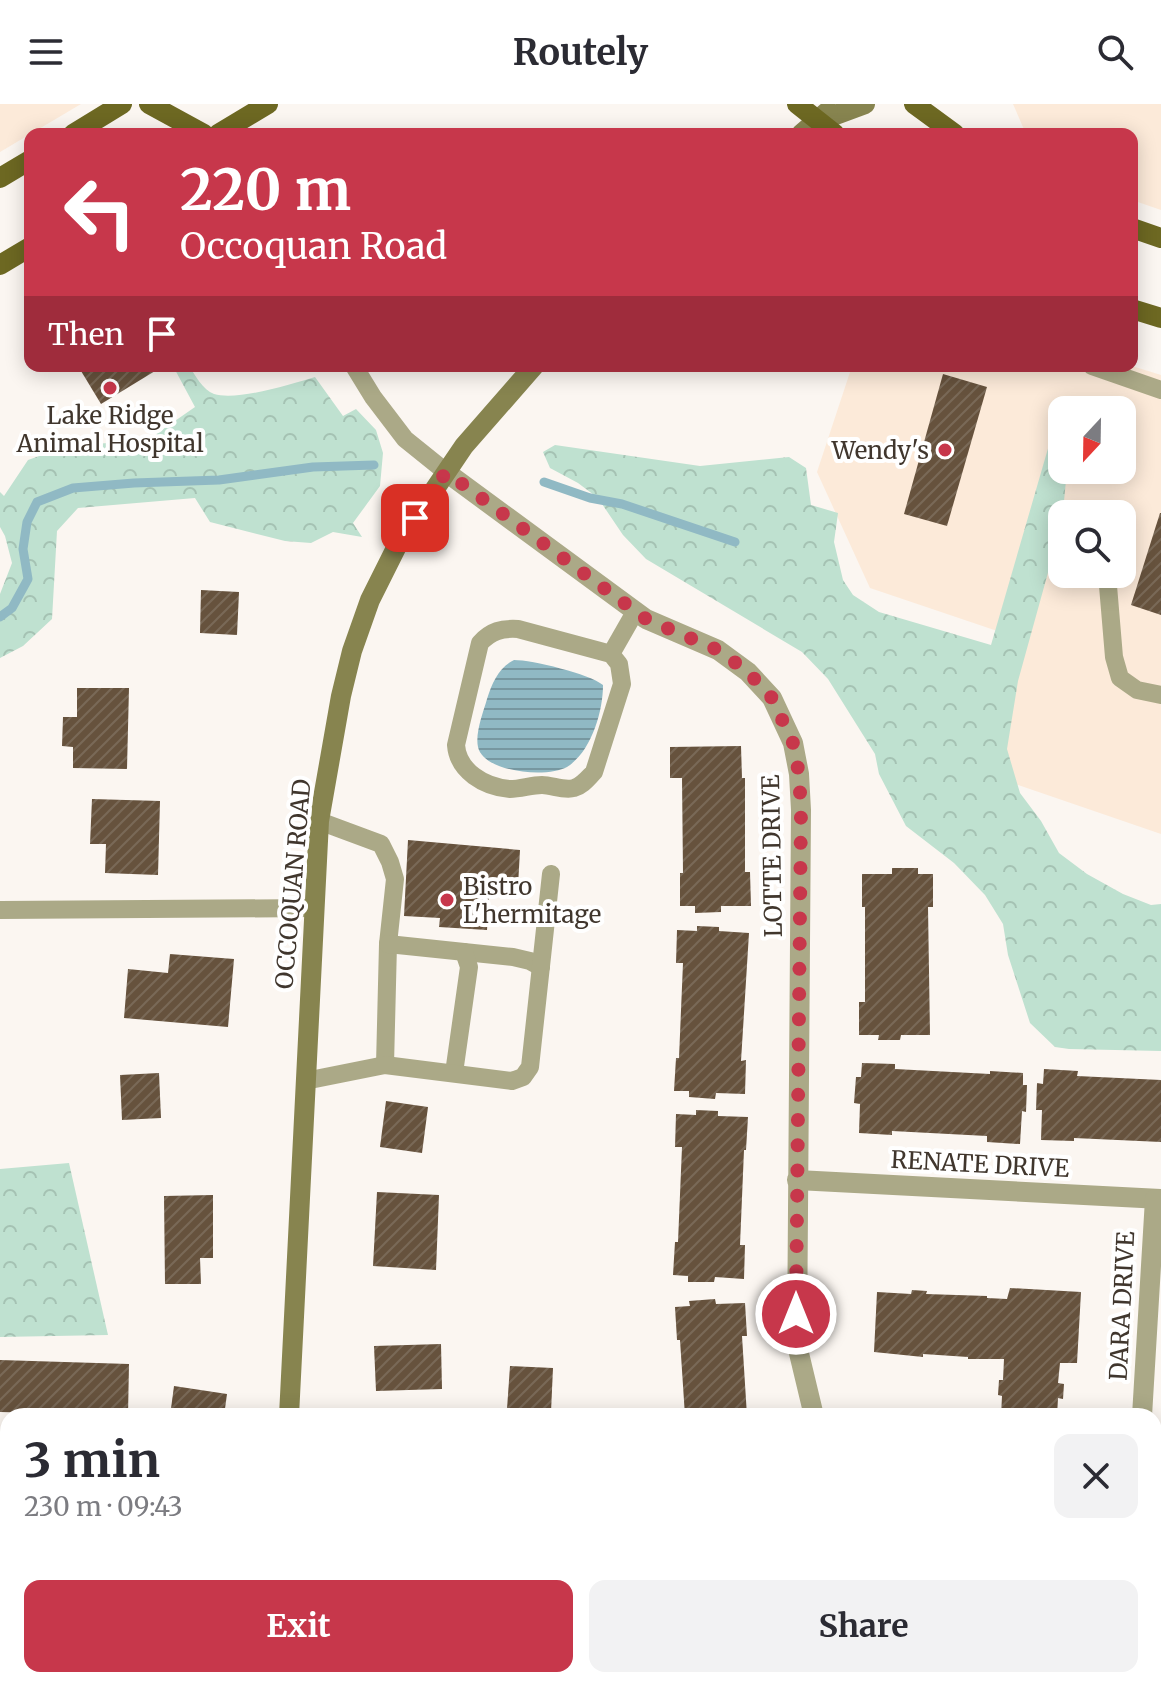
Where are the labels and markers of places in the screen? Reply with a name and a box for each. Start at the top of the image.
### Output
marker: Lake Ridge Animal Hospital [101,379,119,397]
place label: Lake Ridge Animal Hospital [15,400,204,459]
place label: Wendy's [831,435,929,466]
marker: Wendy's [936,441,954,459]
pin [381,484,449,552]
place label: Bistro L'hermitage [463,871,601,930]
marker: Bistro L'hermitage [438,891,456,909]

